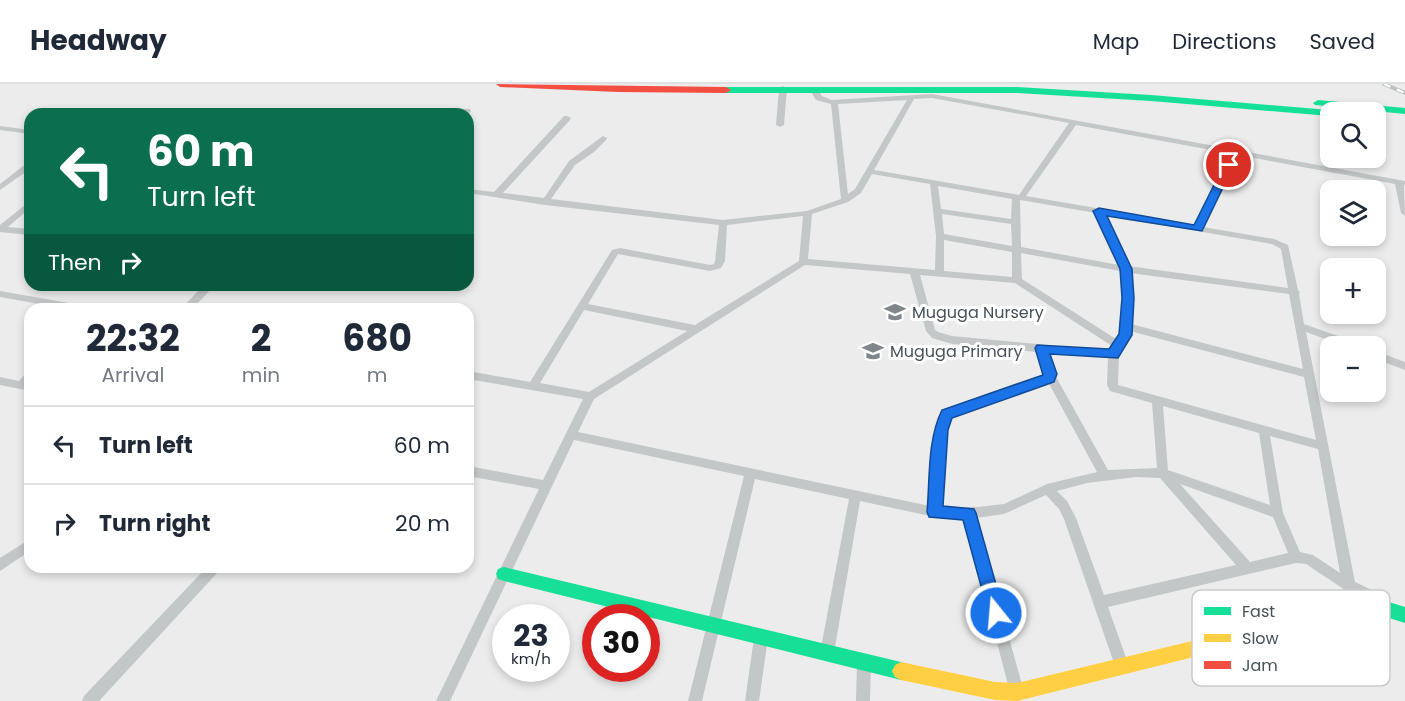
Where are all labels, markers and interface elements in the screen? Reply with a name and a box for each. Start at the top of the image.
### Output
text: Headway [30,21,167,60]
text: Map [1093,27,1139,56]
text: Directions [1172,27,1276,56]
text: Saved [1309,27,1375,56]
map controls [1320,102,1386,402]
button: search [1320,102,1386,168]
text: 60 m [147,122,255,181]
icon: left [48,132,126,210]
pin [1203,139,1254,190]
icon: arrive [1212,148,1245,181]
text: Turn left [147,178,256,215]
button: layers [1320,180,1386,246]
icon: right [114,246,147,279]
text: Then [48,247,102,278]
button: + [1320,258,1386,324]
school or university icon: Muguga Nursery [883,300,907,324]
place label: Muguga Nursery [912,301,1044,324]
text: 22:32 [86,313,180,364]
text: 2 [251,313,271,364]
text: 680 [342,313,412,364]
button: − [1320,336,1386,402]
school or university icon: Muguga Primary [861,339,885,363]
place label: Muguga Primary [890,340,1022,363]
text: Arrival [101,361,164,389]
text: min [242,361,280,389]
text: m [367,361,387,389]
icon: left [48,429,81,462]
text: Turn left [99,430,193,461]
text: 60 m [394,430,450,461]
icon: right [48,507,81,540]
text: Turn right [99,508,210,539]
text: 20 m [395,508,450,539]
position arrow [964,581,1028,645]
legend [1192,590,1390,686]
text: Fast [1242,600,1275,623]
speed limit sign: 30 [582,604,660,682]
text: 23 [513,614,549,657]
text: Slow [1242,627,1279,650]
text: km/h [511,648,551,669]
text: Jam [1242,654,1278,677]

